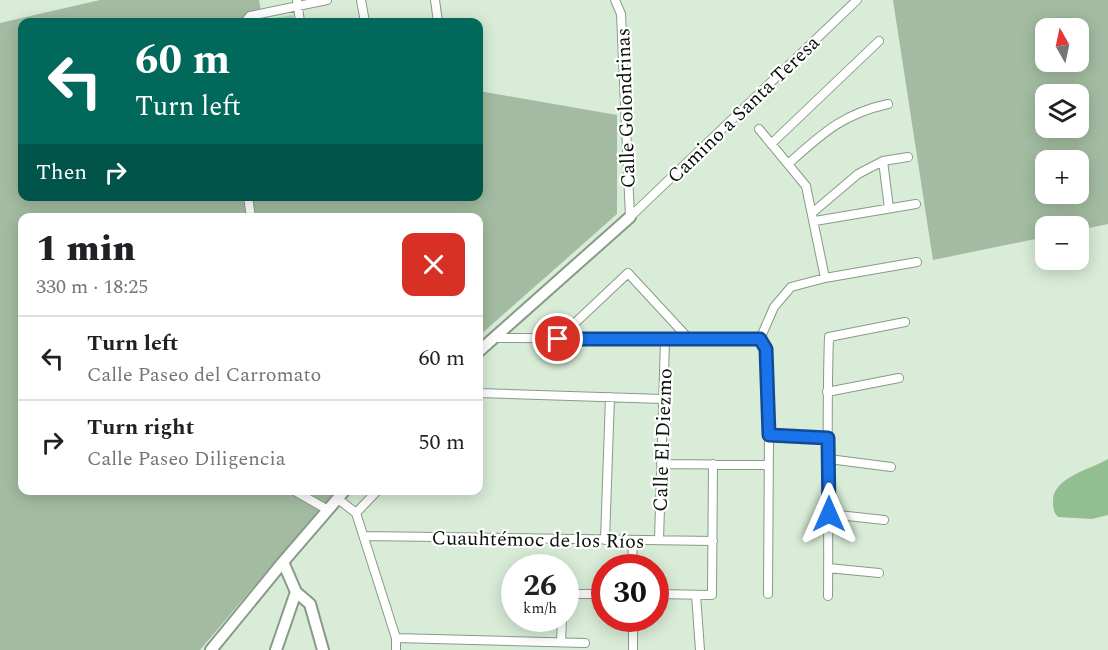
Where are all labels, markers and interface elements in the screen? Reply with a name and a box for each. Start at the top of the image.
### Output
north arrow [1035,18,1089,72]
map controls [1035,18,1089,270]
street label: Calle Golondrinas [608,27,644,189]
street label: Camino a Santa Teresa [660,28,827,191]
text: 60 m [135,29,230,92]
icon: left [36,42,114,120]
button: layers [1035,84,1089,138]
text: Turn left [135,86,241,128]
button: + [1035,150,1089,204]
text: Then [36,156,87,189]
icon: right [99,156,132,189]
button: − [1035,216,1089,270]
text: 1 min [36,222,136,277]
button: close [402,233,465,296]
text: 330 m · 18:25 [36,272,148,302]
pin [532,313,583,364]
icon: arrive [541,322,574,355]
text: Turn left [87,327,179,360]
icon: left [36,342,69,375]
text: 60 m [419,342,465,375]
text: Calle Paseo del Carromato [87,360,321,390]
street label: Calle El Diezmo [646,368,680,512]
text: Turn right [87,411,194,444]
icon: right [36,426,69,459]
text: 50 m [419,426,465,459]
text: Calle Paseo Diligencia [87,444,285,474]
position arrow [797,482,861,546]
street label: Cuauhtémoc de los Ríos [431,523,645,557]
speed limit sign: 30 [591,554,669,632]
text: 26 [523,563,557,609]
text: km/h [523,597,557,620]

